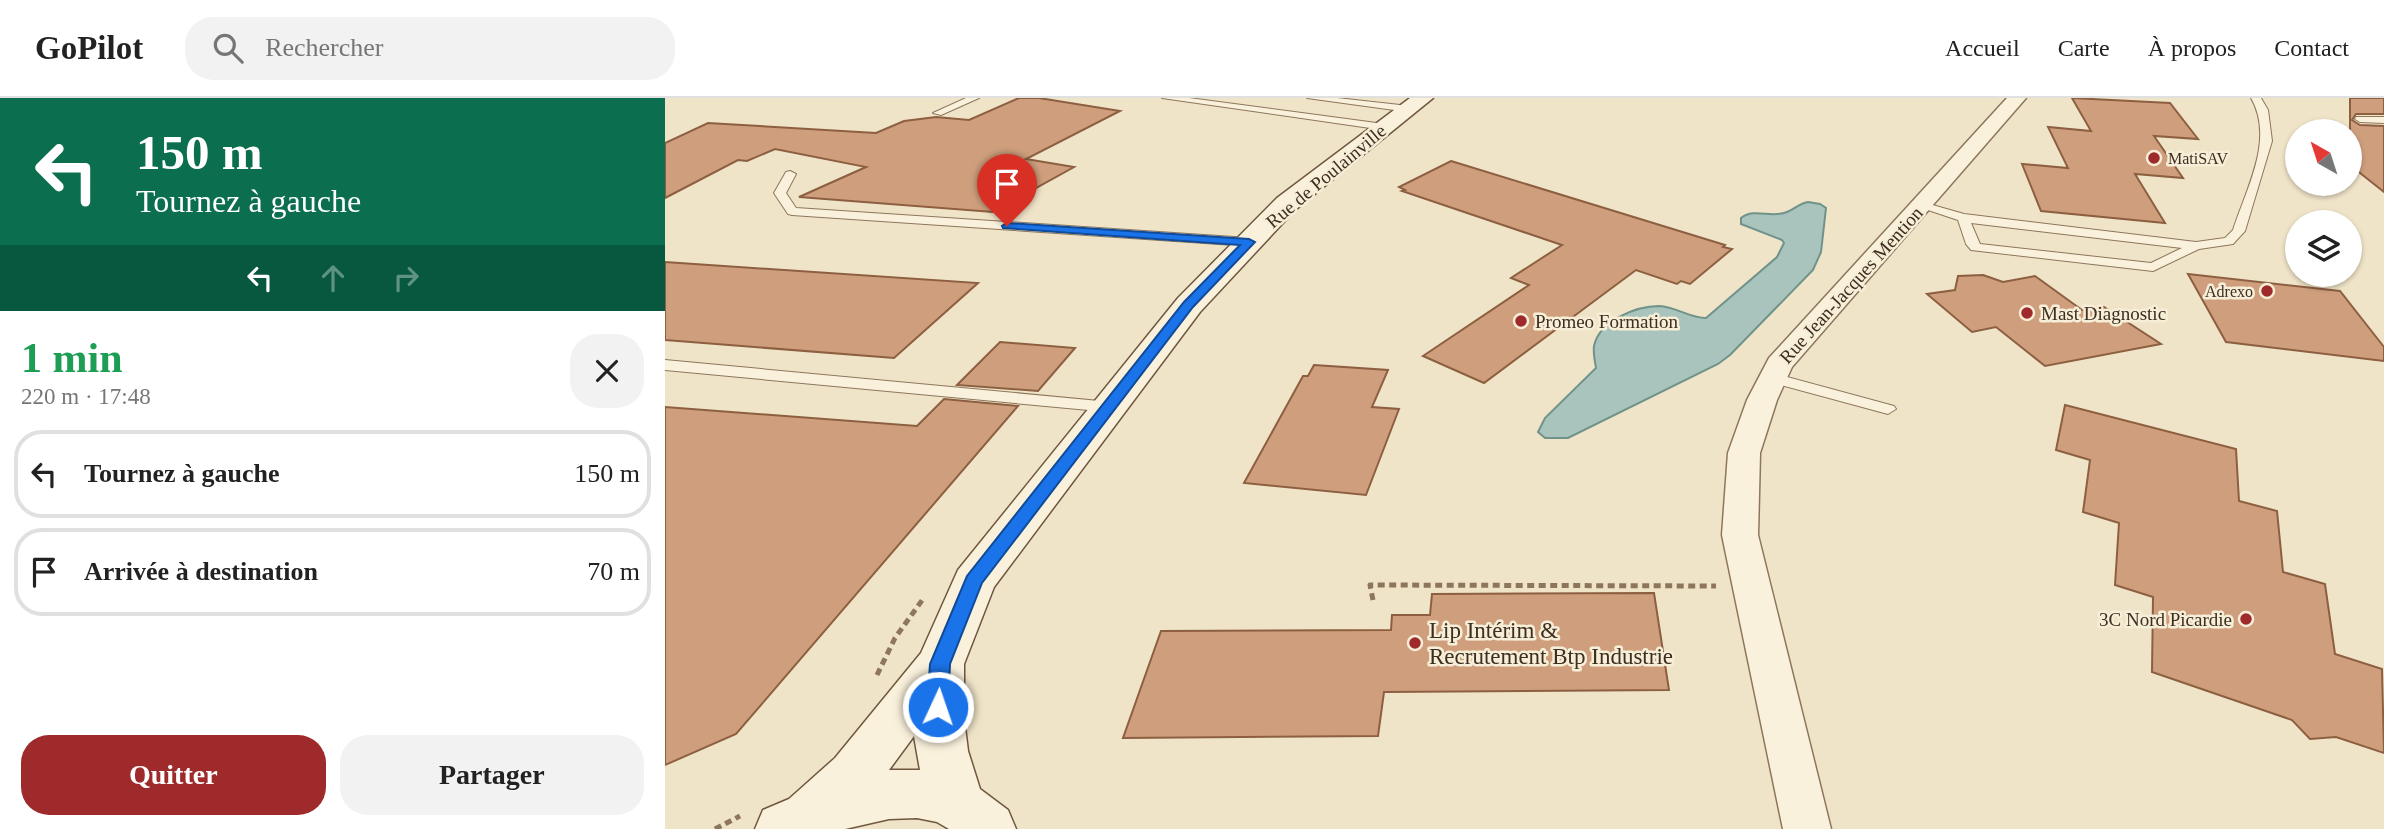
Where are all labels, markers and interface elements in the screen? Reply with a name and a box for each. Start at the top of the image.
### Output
search box [185,17,675,80]
icon: search [209,29,247,67]
text: GoPilot [35,30,143,66]
text: Rechercher [265,33,384,62]
text: Accueil [1945,35,2020,61]
text: Carte [2058,35,2110,61]
text: À propos [2148,35,2236,61]
text: Contact [2274,35,2349,61]
north arrow [2285,119,2363,196]
map controls [2285,119,2362,287]
street label: Rue de Poulainville [1262,120,1390,232]
text: 150 m [136,125,263,180]
icon: left [21,126,112,217]
marker: MatiSAV [2146,150,2162,166]
place label: MatiSAV [2168,150,2229,167]
pin [977,154,1037,226]
icon: arrive [988,165,1026,203]
text: Tournez à gauche [136,183,361,219]
street label: Rue Jean-Jacques Mention [1775,202,1927,368]
button: layers [2285,210,2362,287]
icon: left [241,259,279,297]
icon: ahead [314,259,352,297]
icon: right [387,259,425,297]
place label: Adrexo [2205,283,2253,300]
marker: Adrexo [2259,283,2275,299]
place label: Mast Diagnostic [2041,303,2166,324]
marker: Mast Diagnostic [2019,305,2035,321]
place label: Promeo Formation [1535,311,1679,332]
marker: Promeo Formation [1513,313,1529,329]
button: close [570,334,644,408]
text: 1 min [21,335,123,381]
text: 220 m · 17:48 [21,384,151,409]
icon: left [25,455,63,493]
text: Tournez à gauche [84,459,280,488]
text: 150 m [574,459,640,488]
icon: arrive [25,553,63,591]
text: Arrivée à destination [84,557,318,586]
text: 70 m [587,557,640,586]
place label: 3C Nord Picardie [2099,609,2232,630]
marker: 3C Nord Picardie [2238,611,2254,627]
place label: Lip Intérim & Recrutement Btp Industrie [1429,618,1673,669]
marker: Lip Intérim & Recrutement Btp Industrie [1407,635,1423,651]
position arrow [901,670,975,744]
button: Quitter [21,735,326,815]
button: Partager [340,735,644,815]

